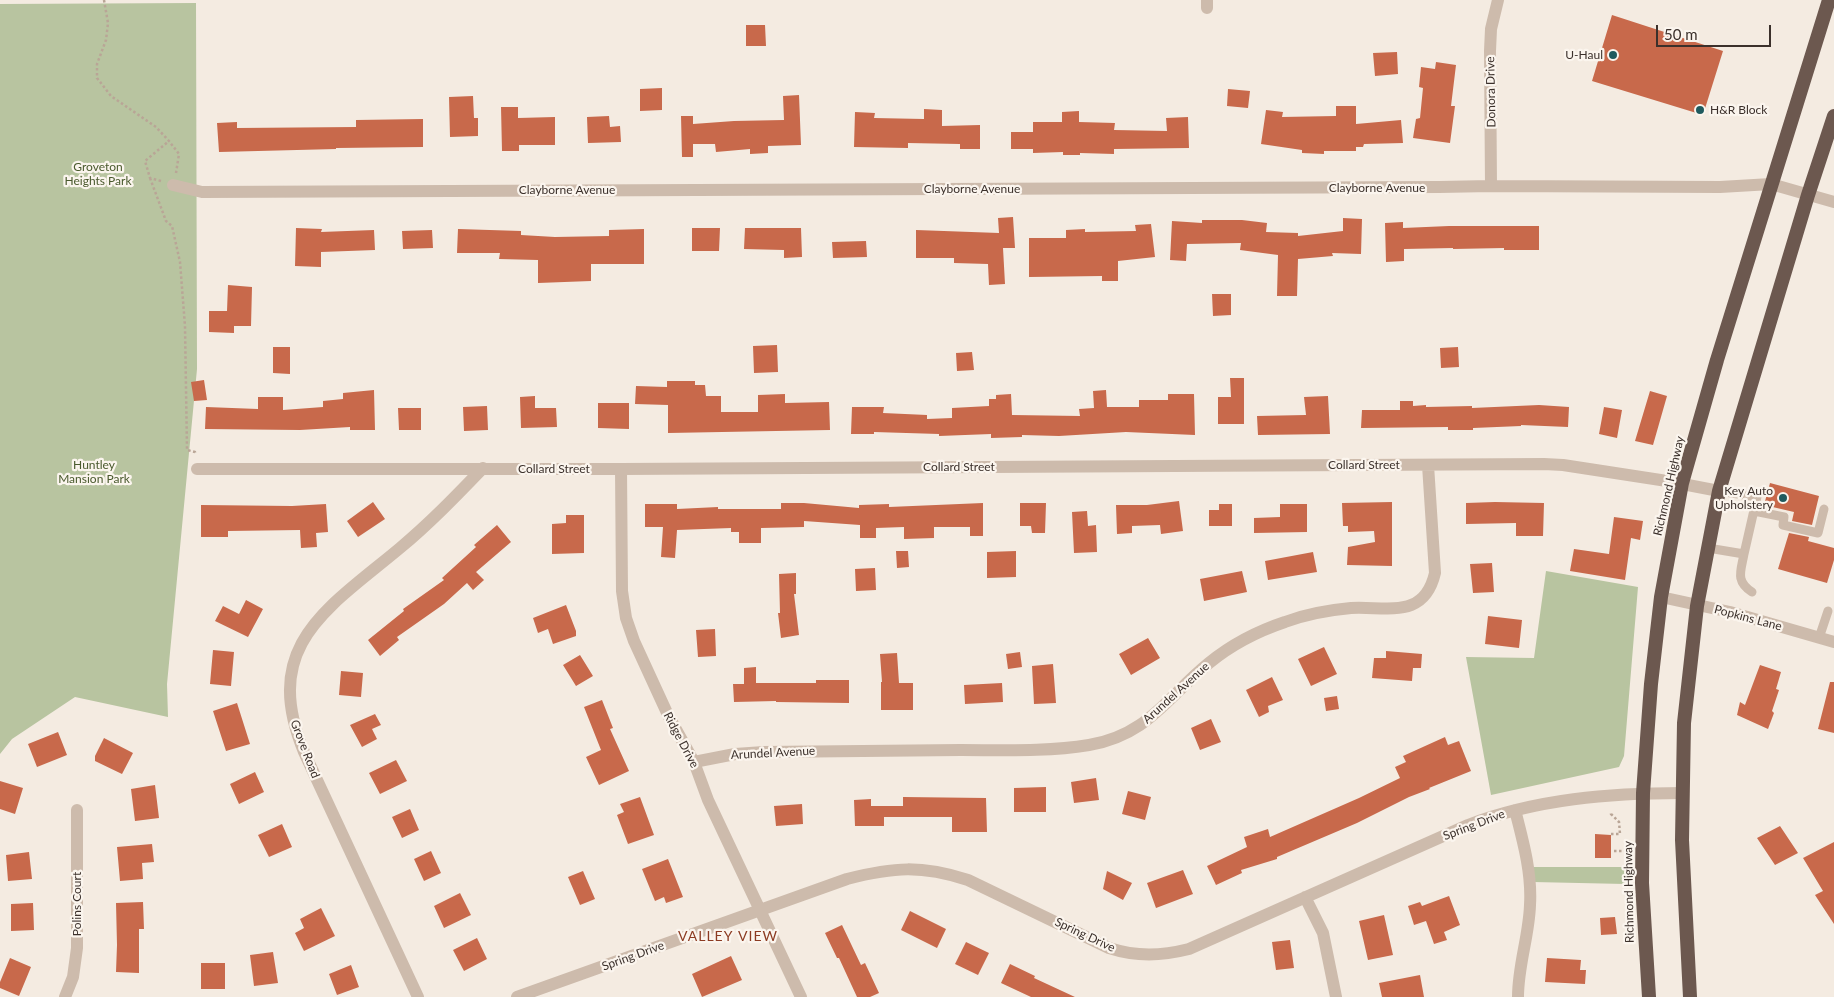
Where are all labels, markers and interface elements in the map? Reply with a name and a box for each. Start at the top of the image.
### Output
scale bar [1659,15,1774,47]
text: 50 m [1664,25,1698,43]
place label: U-Haul [1565,48,1603,62]
marker: U-Haul [1607,49,1619,61]
street label: Donora Drive [1483,56,1499,128]
place label: H&R Block [1710,103,1767,117]
marker: H&R Block [1694,104,1706,116]
park label: Groveton Heights Park [64,160,132,188]
street label: Clayborne Avenue [1329,181,1425,195]
street label: Clayborne Avenue [924,182,1020,196]
street label: Clayborne Avenue [519,183,615,197]
street label: Richmond Highway [1650,435,1688,537]
park label: Huntley Mansion Park [58,458,130,486]
street label: Collard Street [1328,458,1400,472]
street label: Collard Street [923,460,995,474]
street label: Collard Street [518,462,590,476]
place label: Key Auto Upholstery [1715,484,1773,512]
marker: Key Auto Upholstery [1777,492,1789,504]
street label: Popkins Lane [1713,602,1783,634]
street label: Arundel Avenue [1140,659,1212,727]
street label: Ridge Drive [660,710,702,770]
street label: Grove Road [287,718,323,780]
street label: Arundel Avenue [730,744,816,762]
street label: Spring Drive [1441,807,1507,843]
street label: Richmond Highway [1621,841,1637,943]
street label: Polins Court [70,872,84,936]
street label: Spring Drive [1053,915,1117,955]
district label: VALLEY VIEW [677,928,779,944]
street label: Spring Drive [600,938,666,974]

